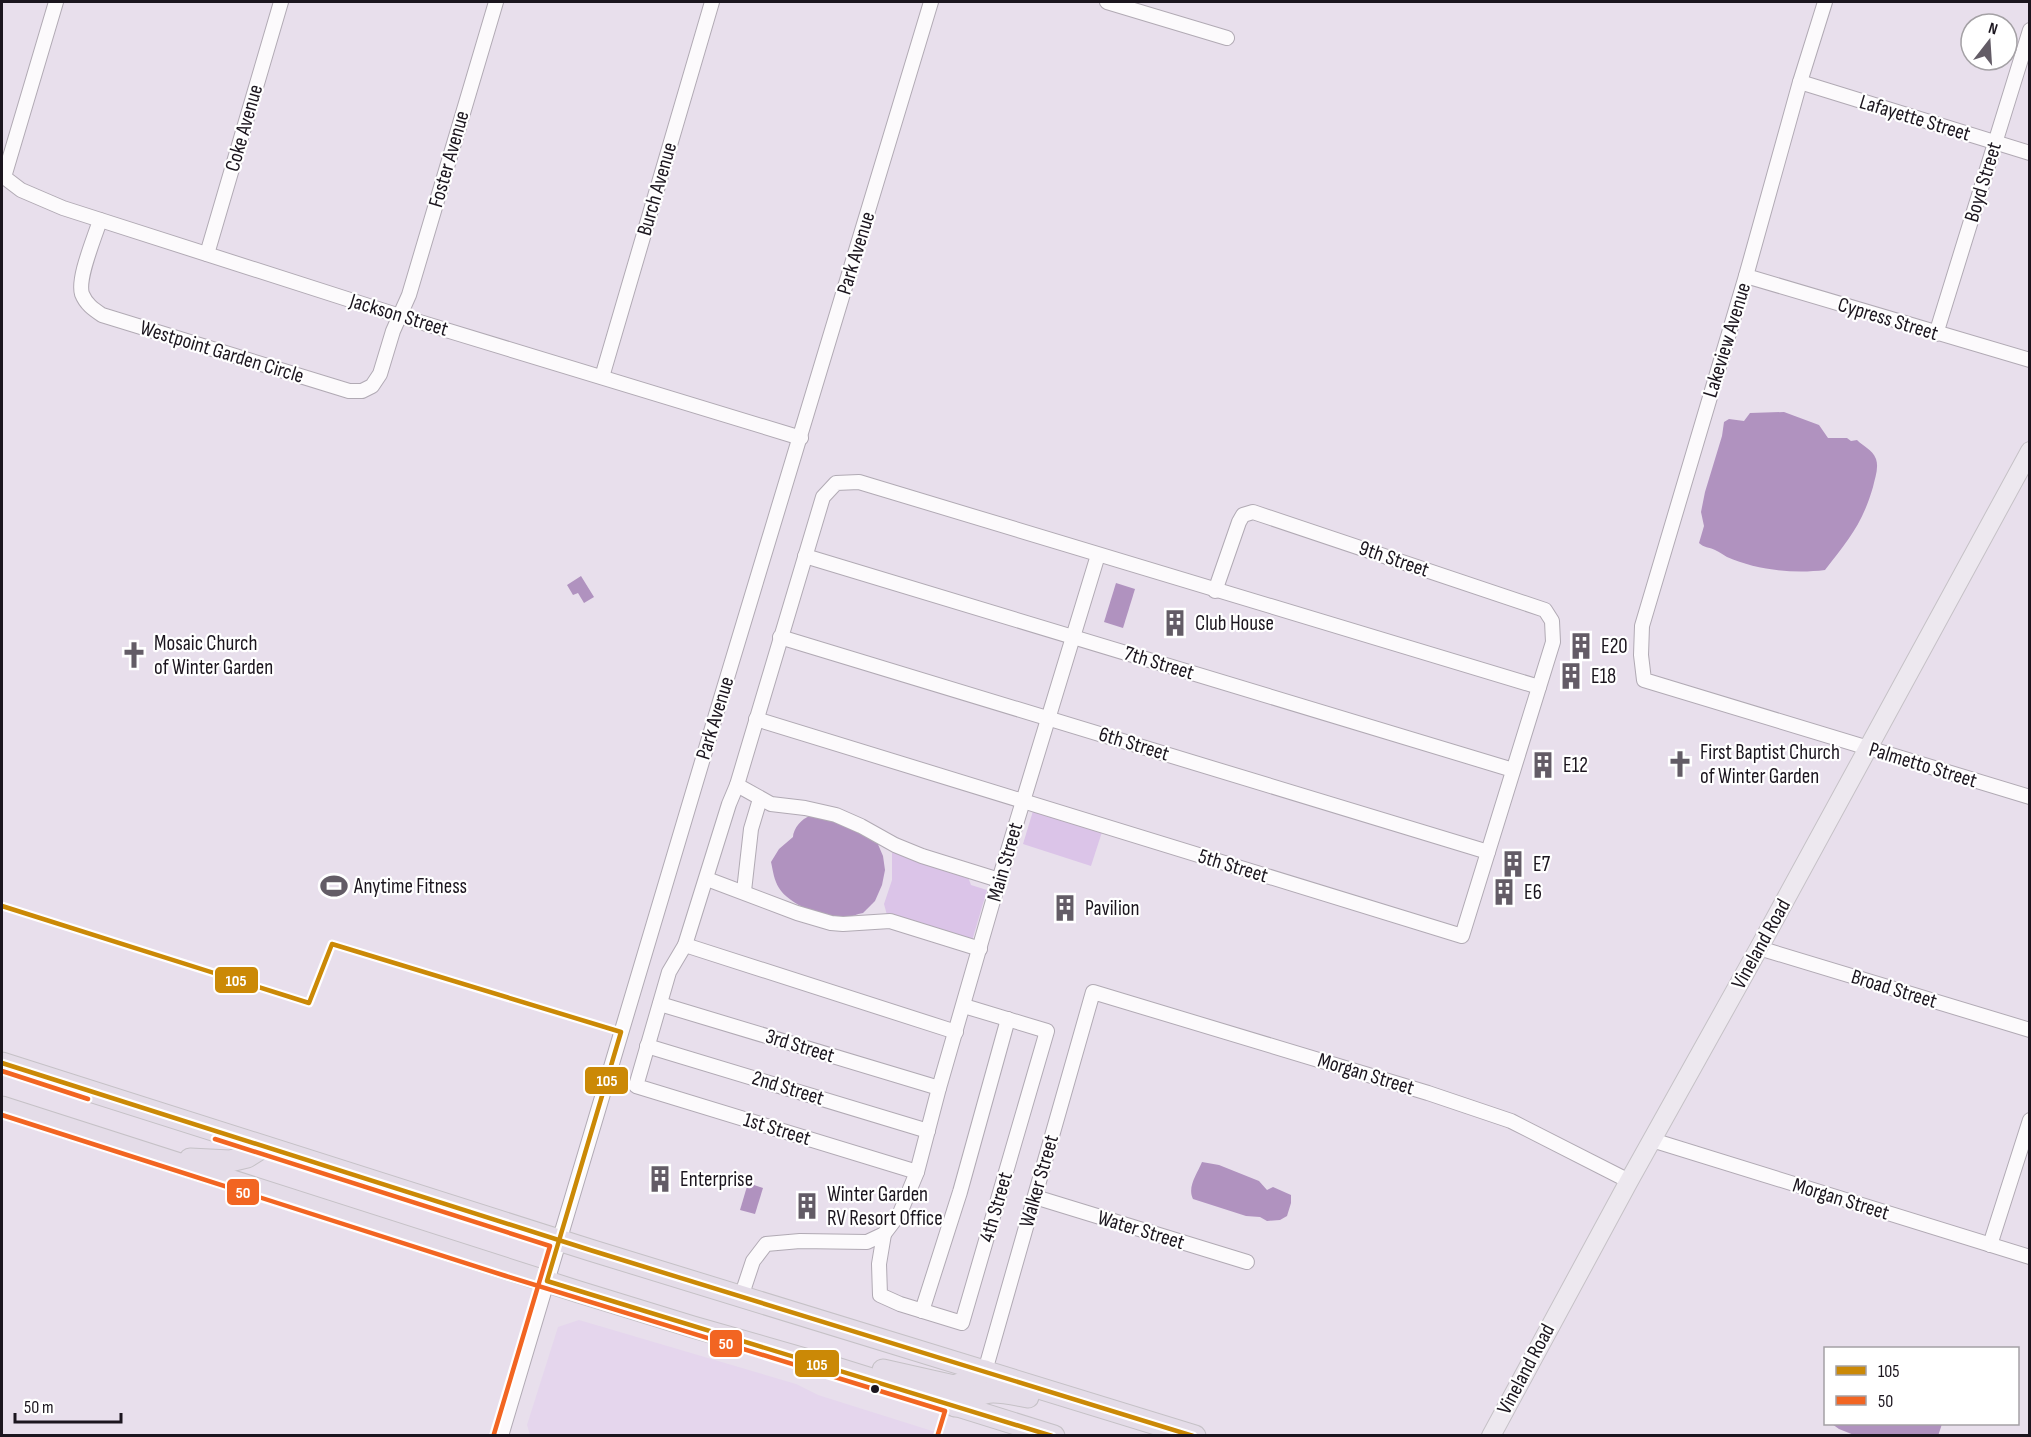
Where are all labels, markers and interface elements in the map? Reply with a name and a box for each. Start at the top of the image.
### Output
north arrow [1959,12,2019,72]
text: N [1986,19,2000,39]
street label: Coke Avenue [220,82,268,174]
street label: Lafayette Street [1857,89,1973,147]
street label: Foster Avenue [423,108,475,210]
street label: Burch Avenue [632,139,682,239]
street label: Boyd Street [1959,139,2007,225]
street label: Park Avenue [832,209,880,297]
street label: Lakeview Avenue [1698,280,1756,400]
street label: Jackson Street [346,288,451,342]
street label: Cypress Street [1835,292,1941,346]
street label: Westpoint Garden Circle [137,315,307,389]
street label: 9th Street [1356,535,1432,583]
building icon: Club House [1160,608,1190,638]
place label: Club House [1195,611,1274,636]
place label: Mosaic Church of Winter Garden [154,631,273,680]
building icon: E20 [1566,631,1596,661]
place label: E20 [1601,634,1628,659]
church icon: Mosaic Church of Winter Garden [119,640,149,670]
street label: 7th Street [1121,641,1197,685]
building icon: E18 [1556,661,1586,691]
place label: E18 [1591,664,1616,689]
street label: Park Avenue [691,674,739,762]
street label: 6th Street [1096,721,1172,767]
street label: Palmetto Street [1866,737,1980,793]
place label: First Baptist Church of Winter Garden [1700,740,1840,789]
church icon: First Baptist Church of Winter Garden [1665,749,1695,779]
building icon: E12 [1528,750,1558,780]
place label: E12 [1563,753,1588,778]
street label: Main Street [982,820,1028,904]
street label: 5th Street [1195,844,1271,888]
building icon: E7 [1498,849,1528,879]
place label: E7 [1533,852,1551,877]
sports icon: Anytime Fitness [319,871,349,901]
place label: Anytime Fitness [353,874,467,899]
building icon: E6 [1489,877,1519,907]
place label: E6 [1524,880,1542,905]
building icon: Pavilion [1050,893,1080,923]
street label: Vineland Road [1726,895,1796,993]
place label: Pavilion [1085,896,1140,921]
street label: Broad Street [1848,964,1940,1014]
line badge: 105 [214,966,259,994]
text: 105 [226,972,246,991]
street label: 3rd Street [762,1024,838,1068]
street label: Morgan Street [1315,1048,1417,1100]
street label: 2nd Street [749,1065,827,1111]
line badge: 105 [584,1066,629,1095]
text: 105 [597,1072,617,1091]
street label: 1st Street [740,1107,814,1151]
street label: Walker Street [1014,1132,1064,1230]
building icon: Enterprise [645,1164,675,1194]
place label: Enterprise [680,1167,753,1192]
street label: 4th Street [974,1169,1018,1245]
street label: Morgan Street [1790,1173,1892,1225]
line badge: 50 [226,1178,260,1206]
place label: Winter Garden RV Resort Office [827,1182,943,1231]
text: 50 [236,1184,250,1203]
building icon: Winter Garden RV Resort Office [792,1191,822,1221]
street label: Water Street [1095,1205,1187,1255]
street label: Vineland Road [1492,1319,1560,1419]
line badge: 50 [709,1329,743,1358]
text: 50 [719,1335,733,1354]
legend [1824,1347,2019,1425]
line badge: 105 [794,1349,840,1378]
text: 105 [807,1356,827,1375]
text: 105 [1878,1361,1900,1382]
unlabelled marker [869,1383,881,1395]
scale bar [15,1386,122,1424]
text: 50 [1878,1391,1893,1412]
text: 50 m [24,1397,54,1418]

